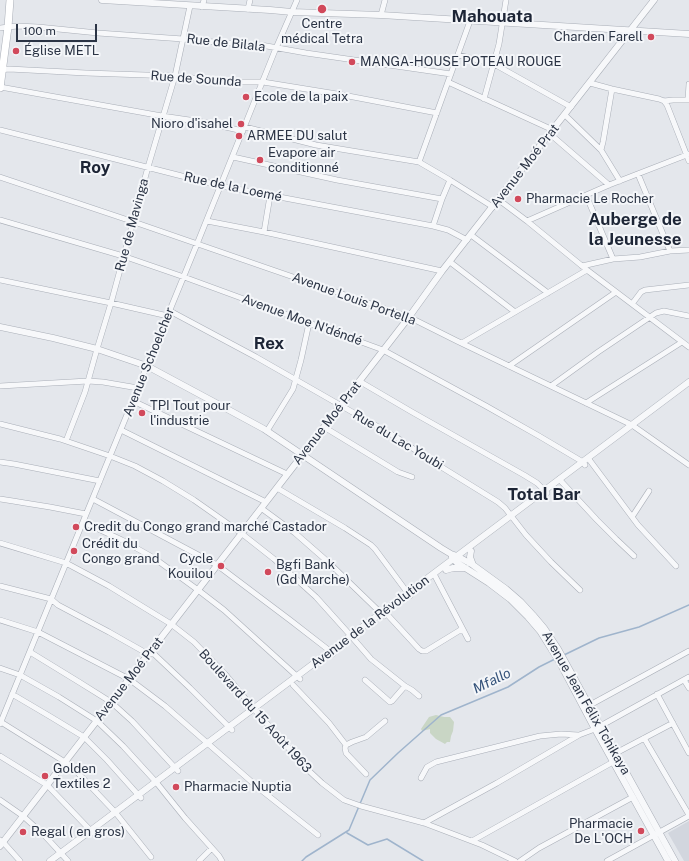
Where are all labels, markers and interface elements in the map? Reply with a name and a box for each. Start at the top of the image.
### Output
marker: Centre médical Tetra [316,3,328,15]
district label: Mahouata [451,7,533,27]
scale bar [18,16,99,42]
place label: Centre médical Tetra [281,16,363,47]
text: 100 m [23,24,56,38]
place label: Charden Farell [554,29,643,45]
street label: Rue de Bilala [186,31,266,55]
marker: Charden Farell [646,32,656,42]
place label: Église METL [24,43,99,59]
marker: Église METL [11,46,21,56]
place label: MANGA-HOUSE POTEAU ROUGE [360,54,562,70]
marker: MANGA-HOUSE POTEAU ROUGE [347,57,357,67]
street label: Rue de Sounda [150,68,242,90]
place label: Ecole de la paix [254,89,348,105]
marker: Ecole de la paix [241,92,251,102]
place label: Nioro d'isahel [151,116,233,132]
marker: Nioro d'isahel [236,119,246,129]
street label: Avenue Moé Prat [487,121,563,211]
place label: ARMEE DU salut [247,128,347,144]
marker: ARMEE DU salut [234,131,244,141]
place label: Evapore air conditionné [268,145,339,176]
marker: Evapore air conditionné [255,155,265,165]
district label: Roy [80,158,110,178]
street label: Rue de la Loemé [183,169,283,205]
street label: Rue de Mavinga [112,177,152,273]
place label: Pharmacie Le Rocher [526,191,654,207]
marker: Pharmacie Le Rocher [513,194,523,204]
district label: Auberge de la Jeunesse [588,210,682,250]
street label: Avenue Louis Portella [290,269,418,329]
street label: Avenue Moe N'déndé [240,291,364,349]
street label: Avenue Schoelcher [120,305,178,419]
district label: Rex [254,334,284,354]
street label: Avenue Moé Prat [289,378,365,468]
place label: TPI Tout pour l'industrie [150,398,231,429]
street label: Rue du Lac Youbi [350,407,446,473]
marker: TPI Tout pour l'industrie [137,408,147,418]
district label: Total Bar [507,485,581,505]
place label: Credit du Congo grand marché Castador [84,519,327,535]
marker: Credit du Congo grand marché Castador [71,522,81,532]
place label: Crédit du Congo grand [82,536,160,567]
marker: Crédit du Congo grand [69,546,79,556]
place label: Cycle Kouilou [168,551,213,582]
place label: Bgfi Bank (Gd Marche) [276,557,350,588]
marker: Cycle Kouilou [216,561,226,571]
marker: Bgfi Bank (Gd Marche) [263,567,273,577]
street label: Avenue de la Révolution [308,572,432,672]
street label: Avenue Jean Félix Tchikaya [538,628,634,778]
street label: Avenue Moé Prat [91,634,167,724]
street label: Boulevard du 15 Août 1963 [195,646,315,776]
water label: Mfallo [470,665,514,697]
place label: Golden Textiles 2 [53,761,111,792]
marker: Golden Textiles 2 [40,771,50,781]
place label: Pharmacie Nuptia [184,779,291,795]
marker: Pharmacie Nuptia [171,782,181,792]
place label: Pharmacie De L'OCH [569,816,633,847]
place label: Regal ( en gros) [31,824,125,840]
marker: Pharmacie De L'OCH [636,826,646,836]
marker: Regal ( en gros) [18,827,28,837]

